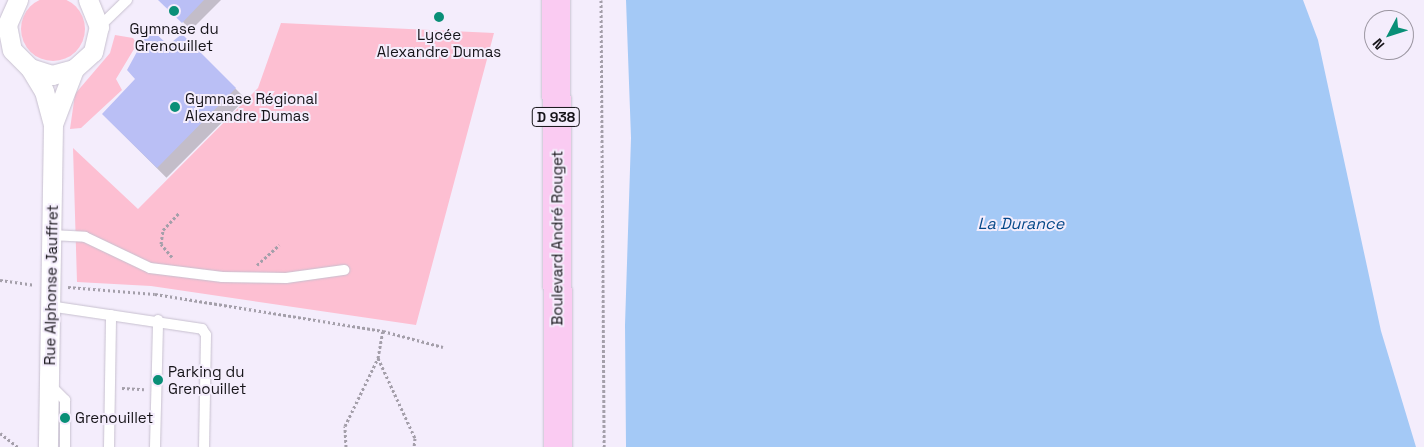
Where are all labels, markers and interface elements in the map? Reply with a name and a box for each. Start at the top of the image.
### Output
marker: Gymnase du Grenouillet [168,5,180,17]
north arrow [1364,10,1414,60]
marker: Lycée Alexandre Dumas [433,11,445,23]
place label: Gymnase du Grenouillet [129,19,219,54]
place label: Lycée Alexandre Dumas [377,25,501,60]
text: N [1368,35,1388,53]
place label: Gymnase Régional Alexandre Dumas [185,89,318,124]
marker: Gymnase Régional Alexandre Dumas [169,101,181,113]
road number: D 938 [531,105,581,128]
street label: Boulevard André Rouget [548,150,566,326]
street label: Rue Alphonse Jauffret [41,204,61,366]
water label: La Durance [978,214,1064,234]
place label: Parking du Grenouillet [168,362,246,397]
marker: Parking du Grenouillet [152,374,164,386]
place label: Grenouillet [75,409,153,427]
marker: Grenouillet [59,412,71,424]

